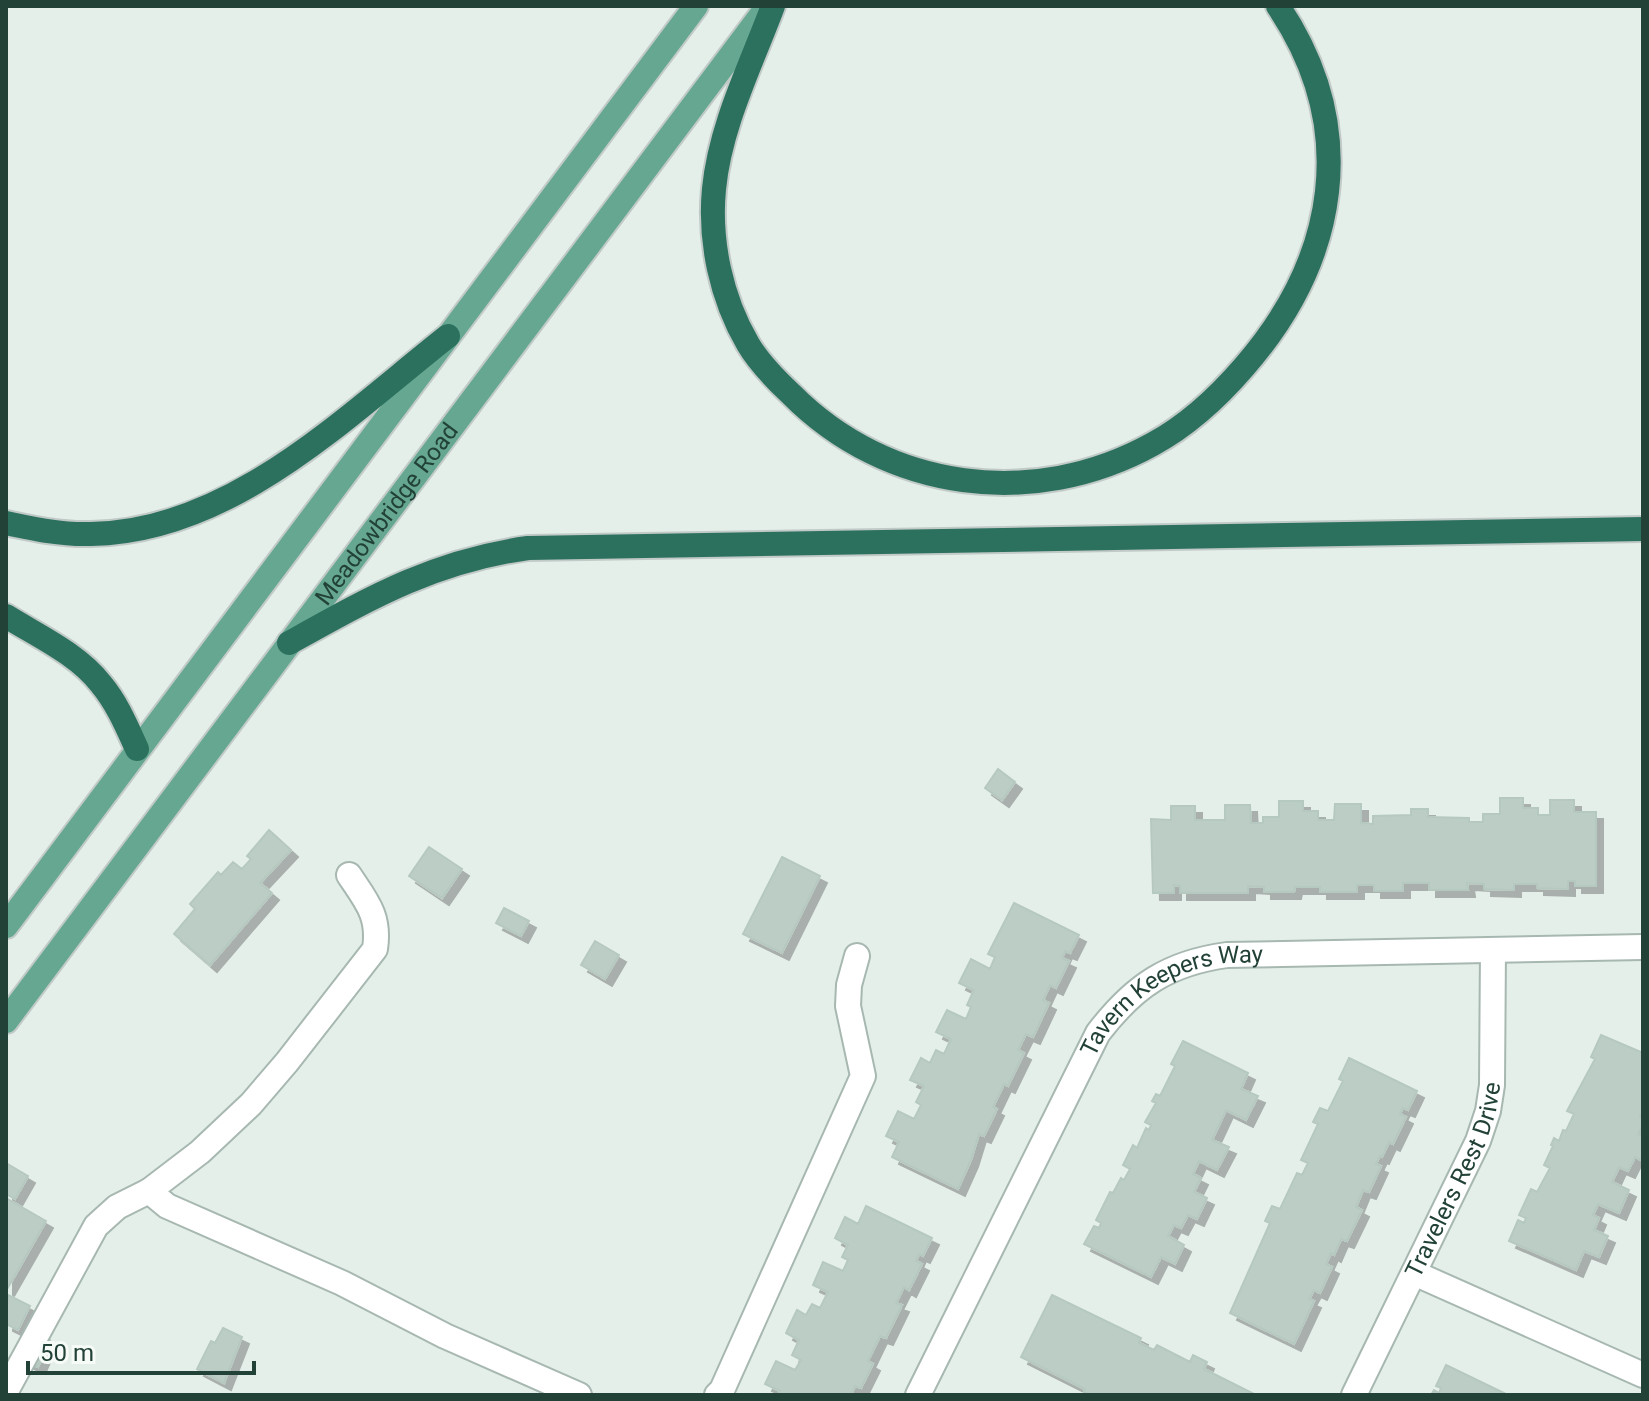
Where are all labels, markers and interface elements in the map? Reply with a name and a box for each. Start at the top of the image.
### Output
street label: Meadowbridge Road [309,417,464,610]
street label: Tavern Keepers Way [1075,940,1264,1061]
street label: Travelers Rest Drive [1400,1080,1506,1282]
scale bar [28,1325,254,1375]
text: 50 m [40,1339,94,1367]

